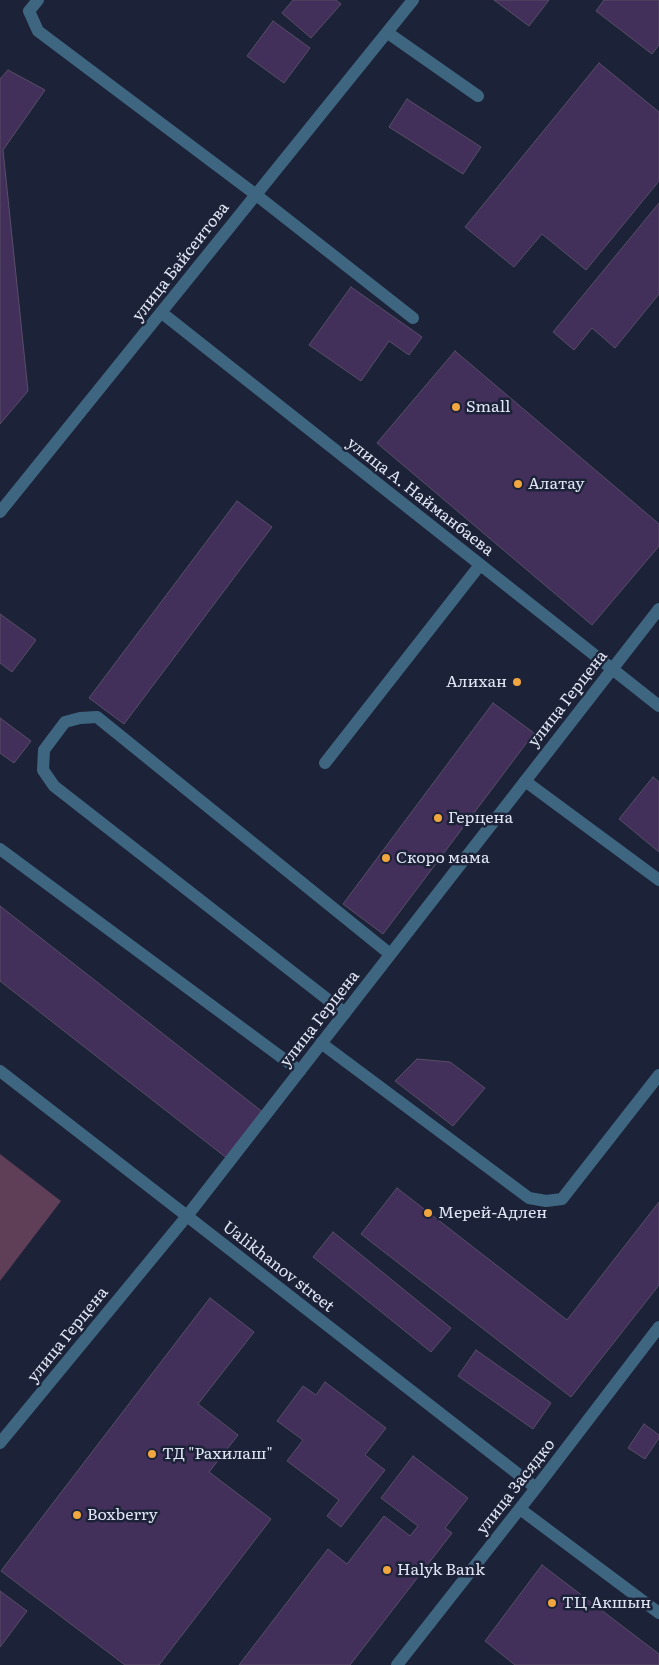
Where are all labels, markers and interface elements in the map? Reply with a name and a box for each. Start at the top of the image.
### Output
street label: улица Байсеитова [129,199,233,325]
place label: Small [466,397,510,417]
marker: Small [450,401,462,413]
street label: улица А. Найманбаева [343,434,497,560]
place label: Алатау [528,474,584,494]
marker: Алатау [512,478,524,490]
street label: улица Герцена [524,647,612,751]
place label: Алихан [446,672,507,692]
marker: Алихан [511,676,523,688]
place label: Герцена [448,808,513,828]
marker: Герцена [432,812,444,824]
place label: Скоро мама [396,848,490,868]
marker: Скоро мама [380,852,392,864]
street label: улица Герцена [276,967,364,1071]
place label: Мерей-Адлен [438,1203,547,1223]
marker: Мерей-Адлен [422,1207,434,1219]
street label: Ualikhanov street [218,1218,338,1316]
street label: улица Герцена [24,1283,112,1387]
street label: улица Засядко [473,1435,559,1539]
place label: ТД "Рахилаш" [162,1444,273,1464]
marker: ТД "Рахилаш" [146,1448,158,1460]
place label: Boxberry [87,1505,158,1525]
marker: Boxberry [71,1509,83,1521]
place label: Halyk Bank [397,1560,485,1580]
marker: Halyk Bank [381,1564,393,1576]
place label: ТЦ Акшын [562,1593,651,1613]
marker: ТЦ Акшын [546,1597,558,1609]

